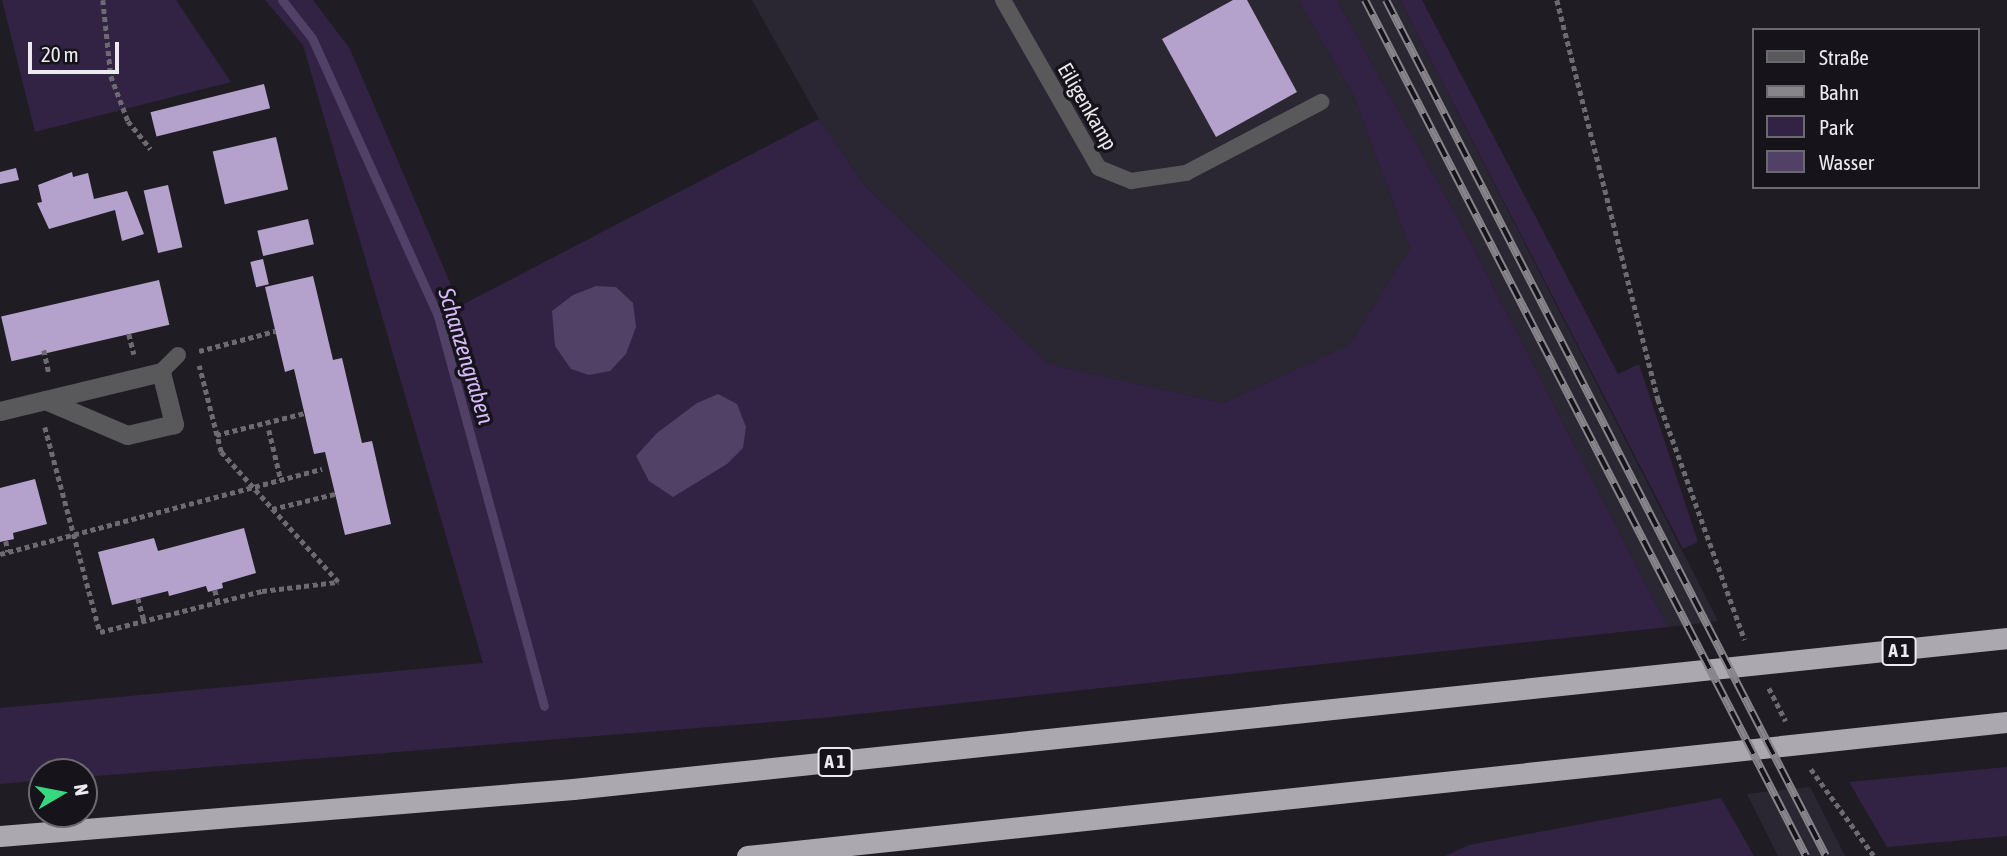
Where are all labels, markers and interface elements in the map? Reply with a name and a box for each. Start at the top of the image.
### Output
scale bar [32,28,122,72]
legend [1752,28,1979,189]
text: 20 m [41,42,79,66]
text: Straße [1819,45,1869,69]
street label: Eiligenkamp [1053,58,1123,154]
text: Bahn [1819,80,1859,104]
text: Park [1819,115,1854,139]
text: Wasser [1819,150,1874,174]
water label: Schanzengraben [432,285,500,427]
road number: A 1 [1882,636,1916,666]
road number: A 1 [818,747,852,778]
north arrow [28,758,98,828]
text: N [70,782,94,797]

